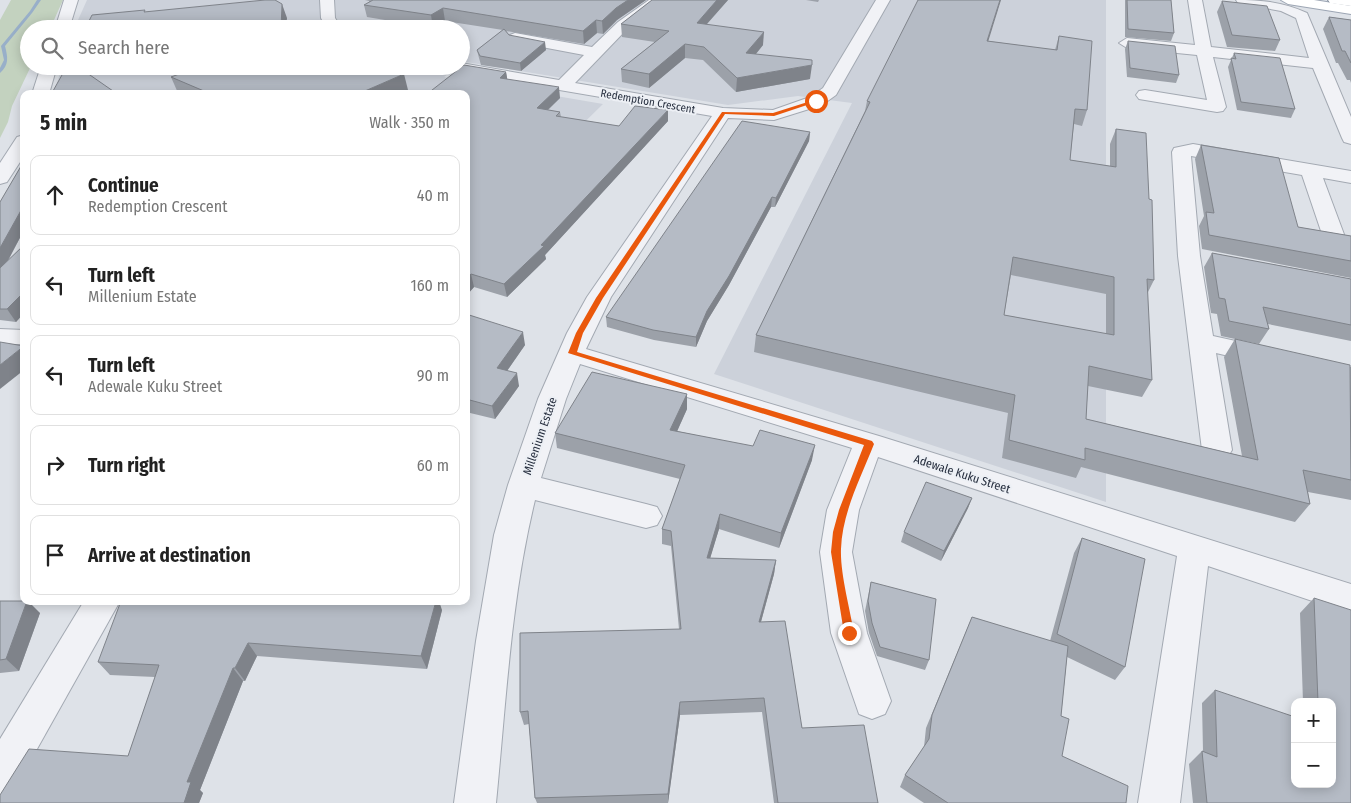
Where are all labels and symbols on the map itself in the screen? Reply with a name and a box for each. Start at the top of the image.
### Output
street label: Redemption Crescent [600,87,697,116]
route start [805,90,828,113]
street label: Millenium Estate [520,395,560,477]
street label: Adewale Kuku Street [912,452,1012,496]
route end [838,622,861,645]

